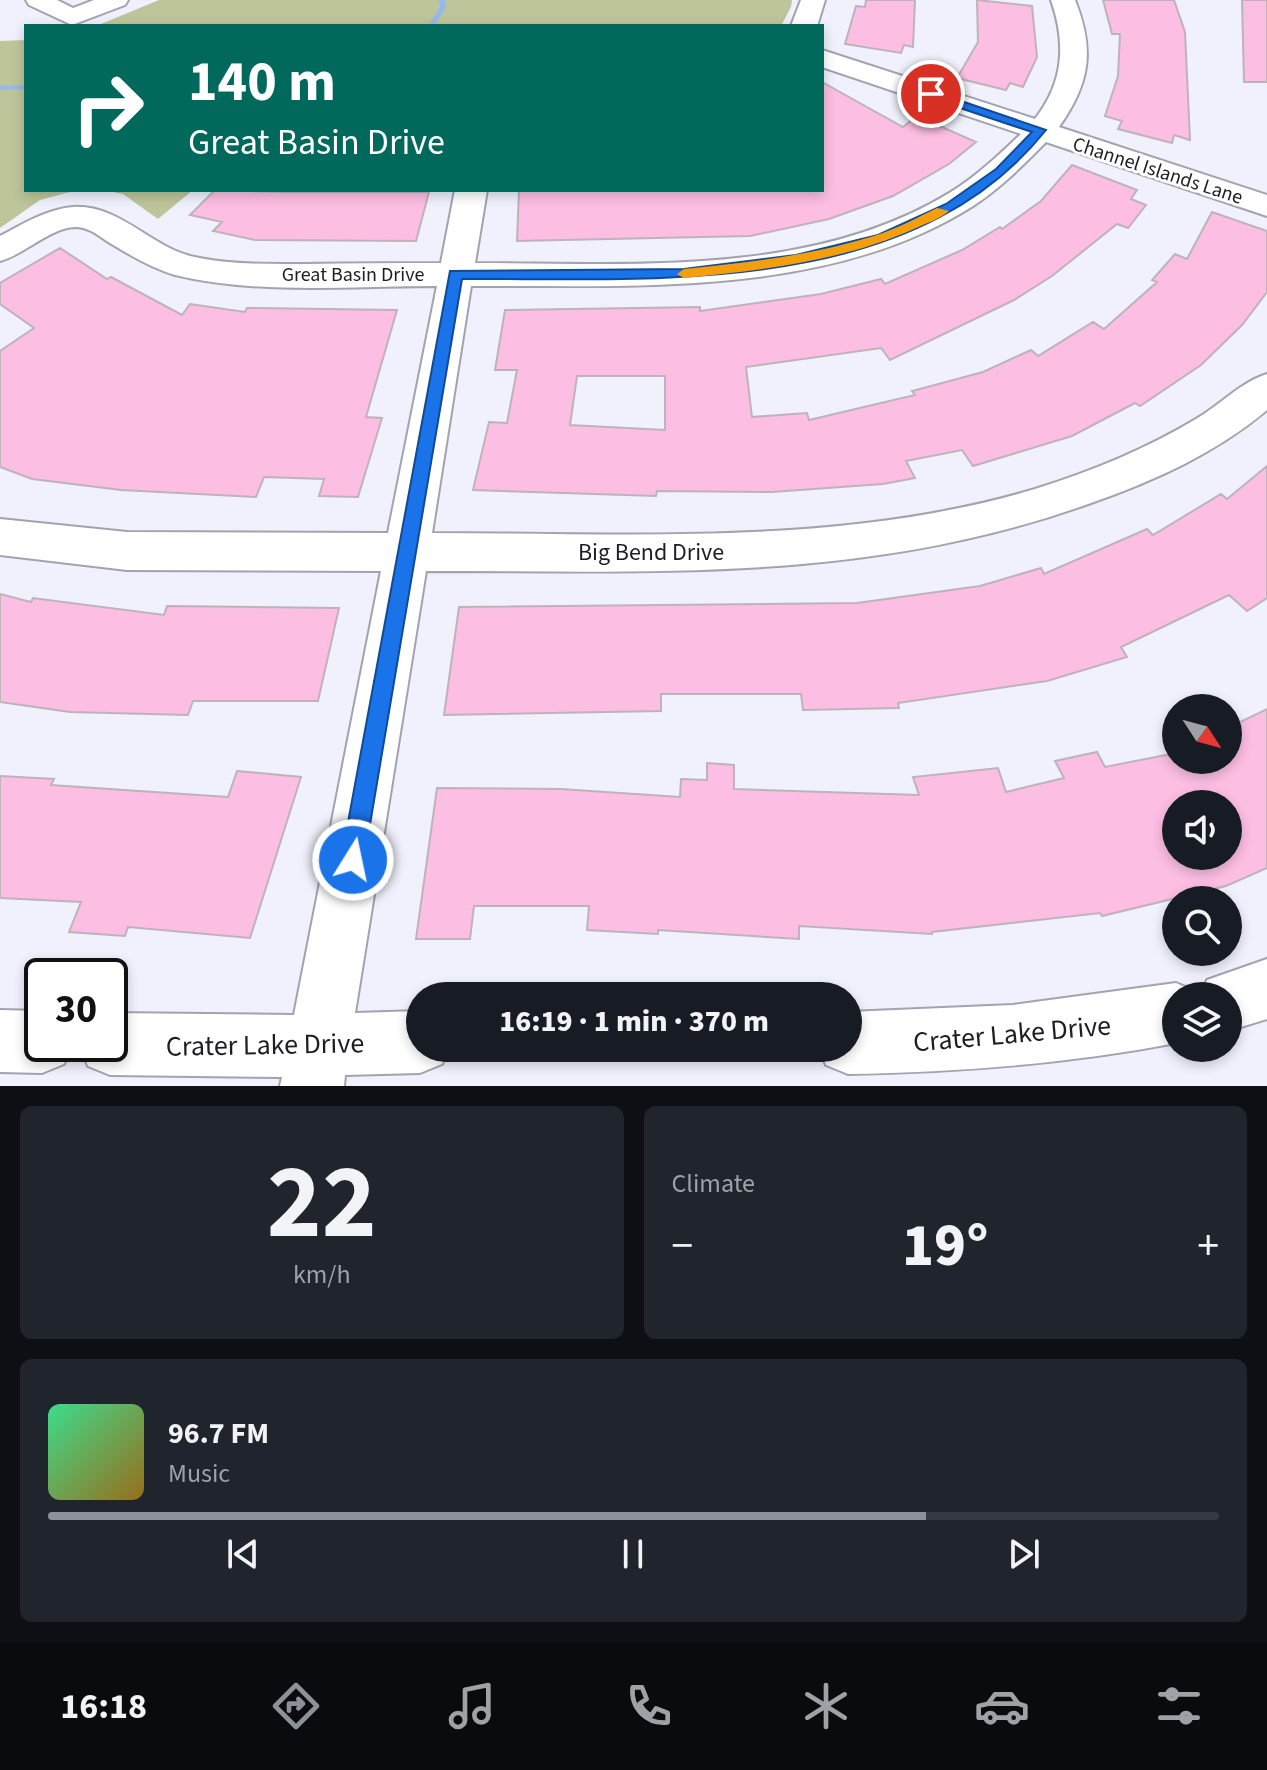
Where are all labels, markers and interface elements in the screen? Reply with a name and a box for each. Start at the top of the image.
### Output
text: 140 m [188,43,336,122]
icon: right [56,56,160,160]
pin [897,60,965,128]
icon: arrive [909,72,953,116]
text: Great Basin Drive [188,117,445,168]
street label: Channel Islands Lane [1069,130,1246,212]
street label: Great Basin Drive [282,261,424,289]
street label: Big Bend Drive [578,535,724,570]
north arrow [1162,694,1242,774]
map controls [1162,694,1242,1062]
button: sound [1162,790,1242,870]
position arrow [311,818,395,902]
button: search [1162,886,1242,966]
speed limit sign: 30 [24,958,128,1062]
button: layers [1162,982,1242,1062]
text: 16:19 · 1 min · 370 m [499,1000,769,1043]
street label: Crater Lake Drive [912,1005,1113,1063]
street label: Crater Lake Drive [166,1023,365,1067]
text: 22 [267,1130,377,1278]
text: Climate [672,1165,755,1202]
text: 19° [902,1204,988,1289]
text: − [672,1215,693,1278]
text: + [1197,1215,1219,1278]
text: km/h [293,1256,351,1293]
text: 96.7 FM [168,1412,269,1455]
text: Music [168,1455,230,1492]
icon: previous [221,1532,265,1576]
icon: pause [611,1532,655,1576]
icon: next [1002,1532,1046,1576]
icon: directions [268,1678,324,1734]
icon: music [444,1678,500,1734]
icon: phone [621,1678,677,1734]
icon: climate [798,1678,854,1734]
icon: car [974,1678,1030,1734]
icon: filters [1151,1678,1207,1734]
text: 16:18 [60,1681,147,1732]

